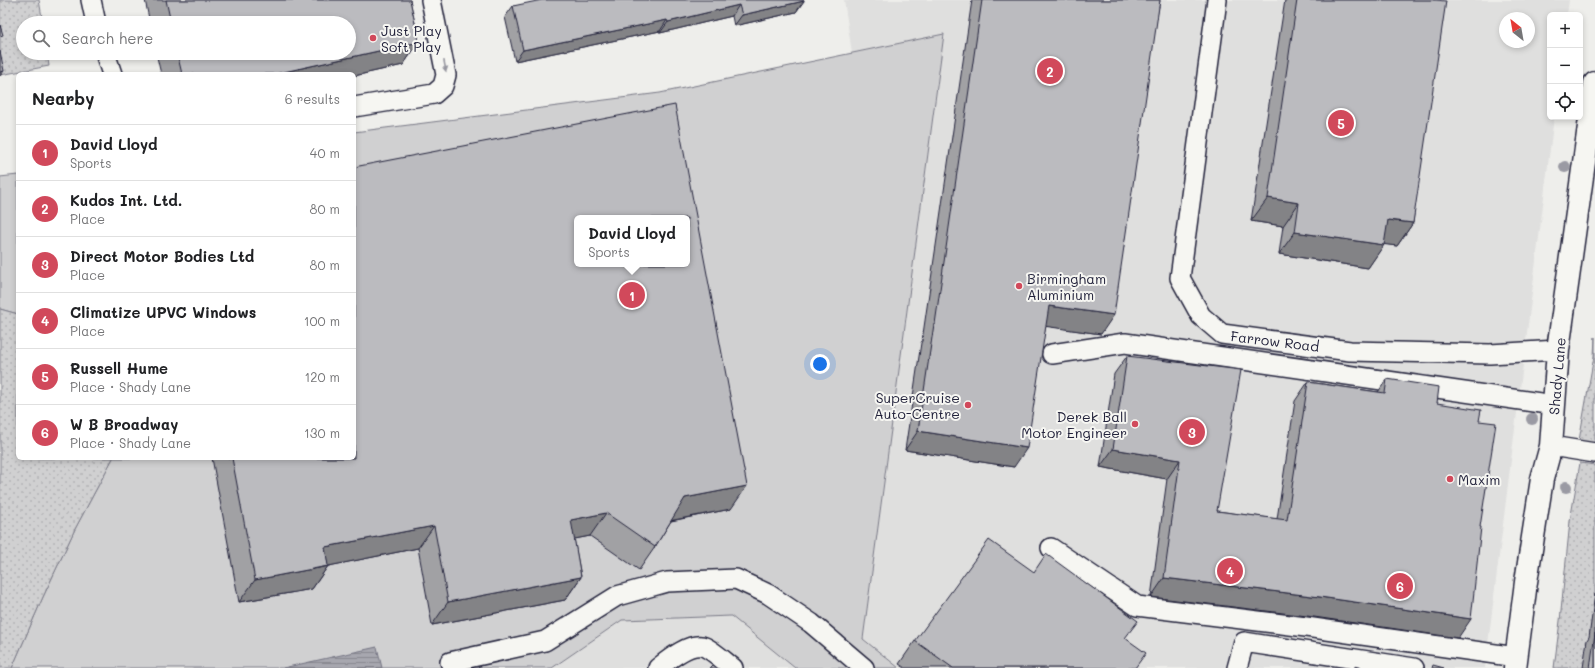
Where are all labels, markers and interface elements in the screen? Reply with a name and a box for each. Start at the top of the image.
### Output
north arrow [1499,12,1535,48]
map controls [1547,12,1583,120]
button: + [1547,12,1583,48]
search box [16,16,356,60]
place label: Just Play Soft Play [381,21,442,56]
icon: search [30,27,52,49]
text: Search here [62,28,153,48]
marker: Just Play Soft Play [368,33,378,43]
button: − [1547,48,1583,84]
pin: 2 [1037,56,1063,86]
one-way arrow [442,59,448,72]
button: locate [1547,84,1583,120]
text: Nearby [32,87,94,109]
text: 6 results [285,90,340,107]
pin: 5 [1328,108,1354,138]
text: David Lloyd [70,134,158,154]
text: 1 [42,144,48,161]
text: 40 m [310,144,340,161]
text: Sports [70,154,112,171]
text: Kudos Int. Ltd. [70,190,182,210]
text: 2 [41,200,49,217]
text: 80 m [310,200,340,217]
text: Place [70,210,105,227]
popup [574,215,690,267]
text: David Lloyd [588,223,676,243]
text: Sports [588,243,630,260]
text: Direct Motor Bodies Ltd [70,246,254,266]
text: 3 [41,256,49,273]
text: 80 m [310,256,340,273]
text: Place [70,266,105,283]
place label: Birmingham Aluminium [1027,269,1106,304]
pin: 1 [619,280,645,310]
marker: Birmingham Aluminium [1014,281,1024,291]
text: Climatize UPVC Windows [70,302,256,322]
text: 4 [41,312,49,329]
text: 100 m [304,312,340,329]
text: Place [70,322,105,339]
street label: Farrow Road [1230,326,1321,356]
street label: Shady Lane [1544,336,1570,416]
your location [810,354,830,374]
text: Russell Hume [70,358,168,378]
text: 5 [41,368,49,385]
text: 120 m [304,368,340,385]
text: Place · Shady Lane [70,378,191,395]
place label: SuperCruise Auto-Centre [874,388,960,423]
marker: SuperCruise Auto-Centre [963,400,973,410]
place label: Derek Ball Motor Engineer [1021,407,1127,442]
text: W B Broadway [70,414,178,434]
pin: 3 [1179,417,1205,447]
marker: Derek Ball Motor Engineer [1130,419,1140,429]
text: 6 [41,424,49,441]
text: 130 m [304,424,340,441]
text: Place · Shady Lane [70,434,191,451]
place label: Maxim [1458,470,1500,489]
marker: Maxim [1445,474,1455,484]
pin: 4 [1217,556,1243,586]
pin: 6 [1387,571,1413,601]

